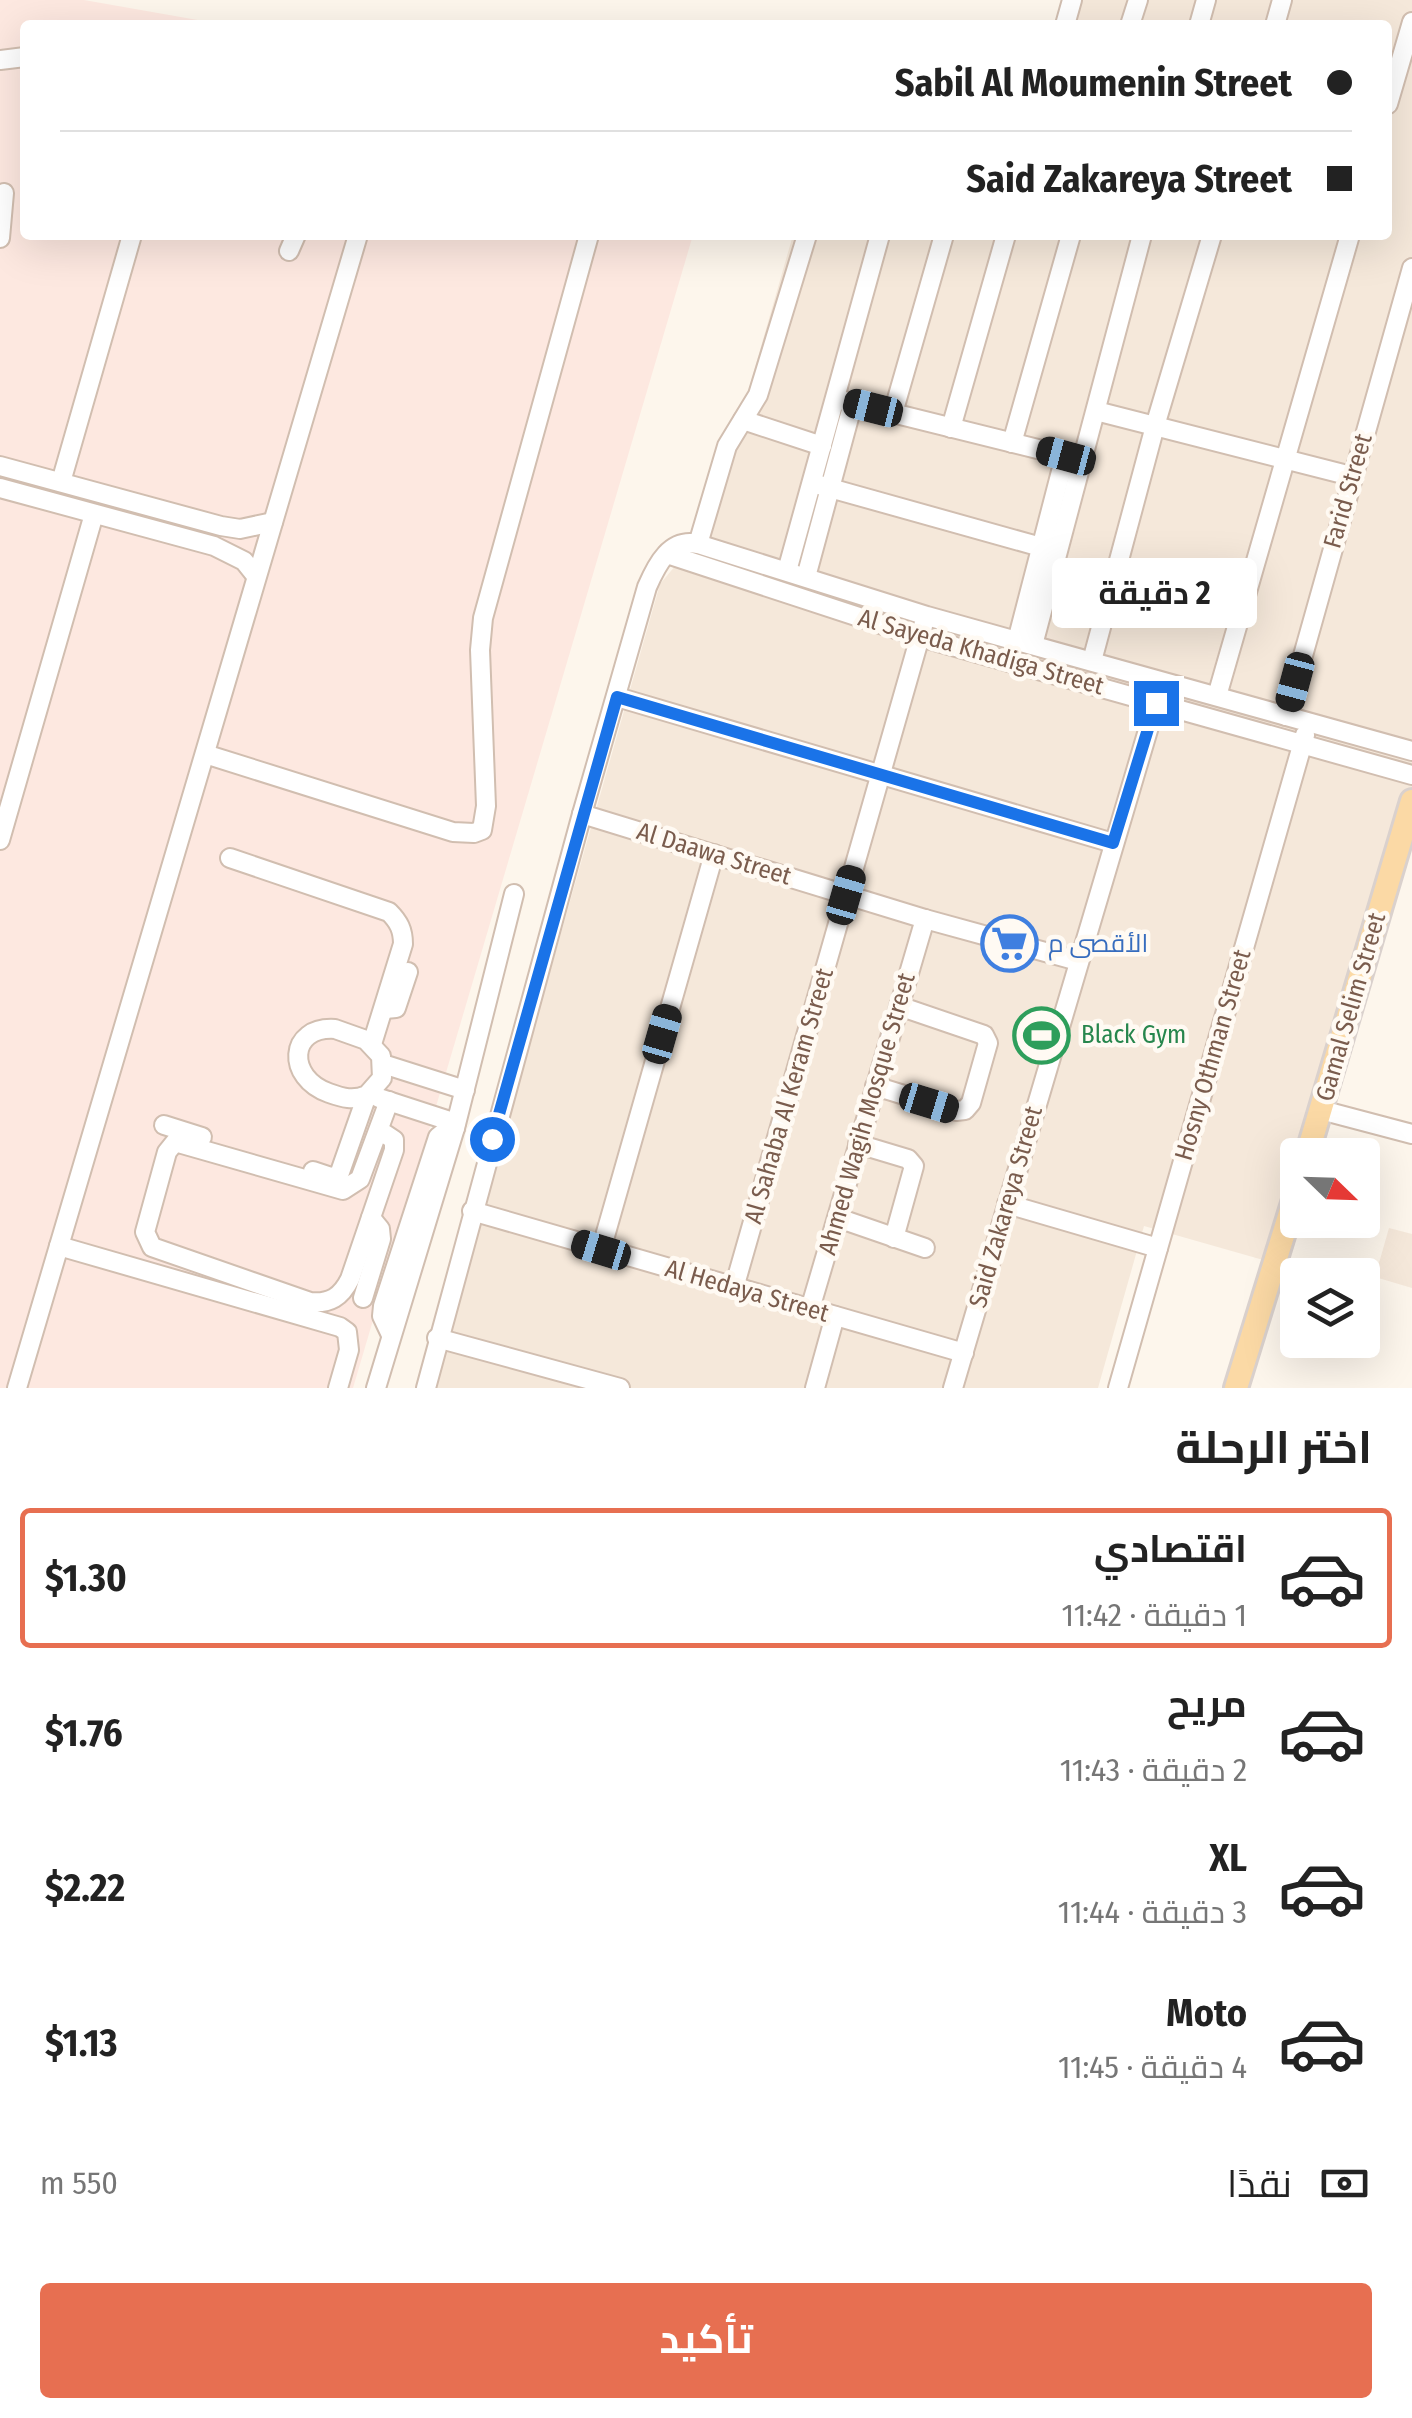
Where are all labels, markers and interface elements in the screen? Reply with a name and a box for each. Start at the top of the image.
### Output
text: Sabil Al Moumenin Street [895,60,1292,106]
text: Said Zakareya Street [966,156,1292,202]
car [840,386,906,430]
street label: Farid Street [1317,430,1379,552]
car [1033,434,1099,478]
callout: 2 دقيقة [1054,558,1258,628]
text: 2 دقيقة [1099,574,1210,612]
street label: Al Sayeda Khadiga Street [855,603,1108,702]
car [1273,649,1317,715]
route end [1134,681,1179,726]
street label: Al Daawa Street [633,816,796,892]
car [823,862,869,928]
street label: Gamal Selim Street [1310,909,1392,1105]
supermarket icon: الأقصى م [979,914,1039,974]
place label: الأقصى م [1048,929,1148,961]
street label: Hosny Othman Street [1169,945,1258,1164]
street label: Al Sahaba Al Keram Street [738,964,840,1227]
street label: Ahmed Wagih Mosque Street [812,969,922,1258]
car [639,1001,685,1067]
sports icon: Black Gym [1012,1005,1072,1065]
place label: Black Gym [1081,1020,1186,1050]
car [896,1080,962,1126]
street label: Said Zakareya Street [963,1102,1049,1311]
route start [470,1117,515,1162]
north arrow [1280,1138,1380,1238]
map controls [1280,1138,1380,1358]
car [568,1227,634,1273]
street label: Al Hedaya Street [662,1253,833,1329]
button: layers [1280,1258,1380,1358]
text: اختر الرحلة [1176,1421,1372,1475]
text: اقتصادي [1094,1526,1247,1572]
icon: car [1277,1533,1367,1623]
text: $1.30 [45,1555,127,1601]
text: 1 دقيقة · 11:42 [1062,1596,1247,1634]
text: مريح [1167,1681,1247,1727]
icon: car [1277,1688,1367,1778]
text: $1.76 [45,1710,123,1756]
text: 2 دقيقة · 11:43 [1060,1751,1247,1789]
text: XL [1209,1835,1247,1881]
icon: car [1277,1843,1367,1933]
text: $2.22 [45,1865,125,1911]
text: 3 دقيقة · 11:44 [1058,1893,1247,1931]
text: Moto [1166,1990,1247,2036]
icon: car [1277,1998,1367,2088]
text: $1.13 [45,2020,118,2066]
text: 4 دقيقة · 11:45 [1058,2048,1247,2086]
icon: cash [1317,2156,1372,2211]
text: نقدًا [1227,2161,1292,2207]
text: 550 m [40,2164,118,2202]
button: تأكيد [40,2283,1372,2398]

